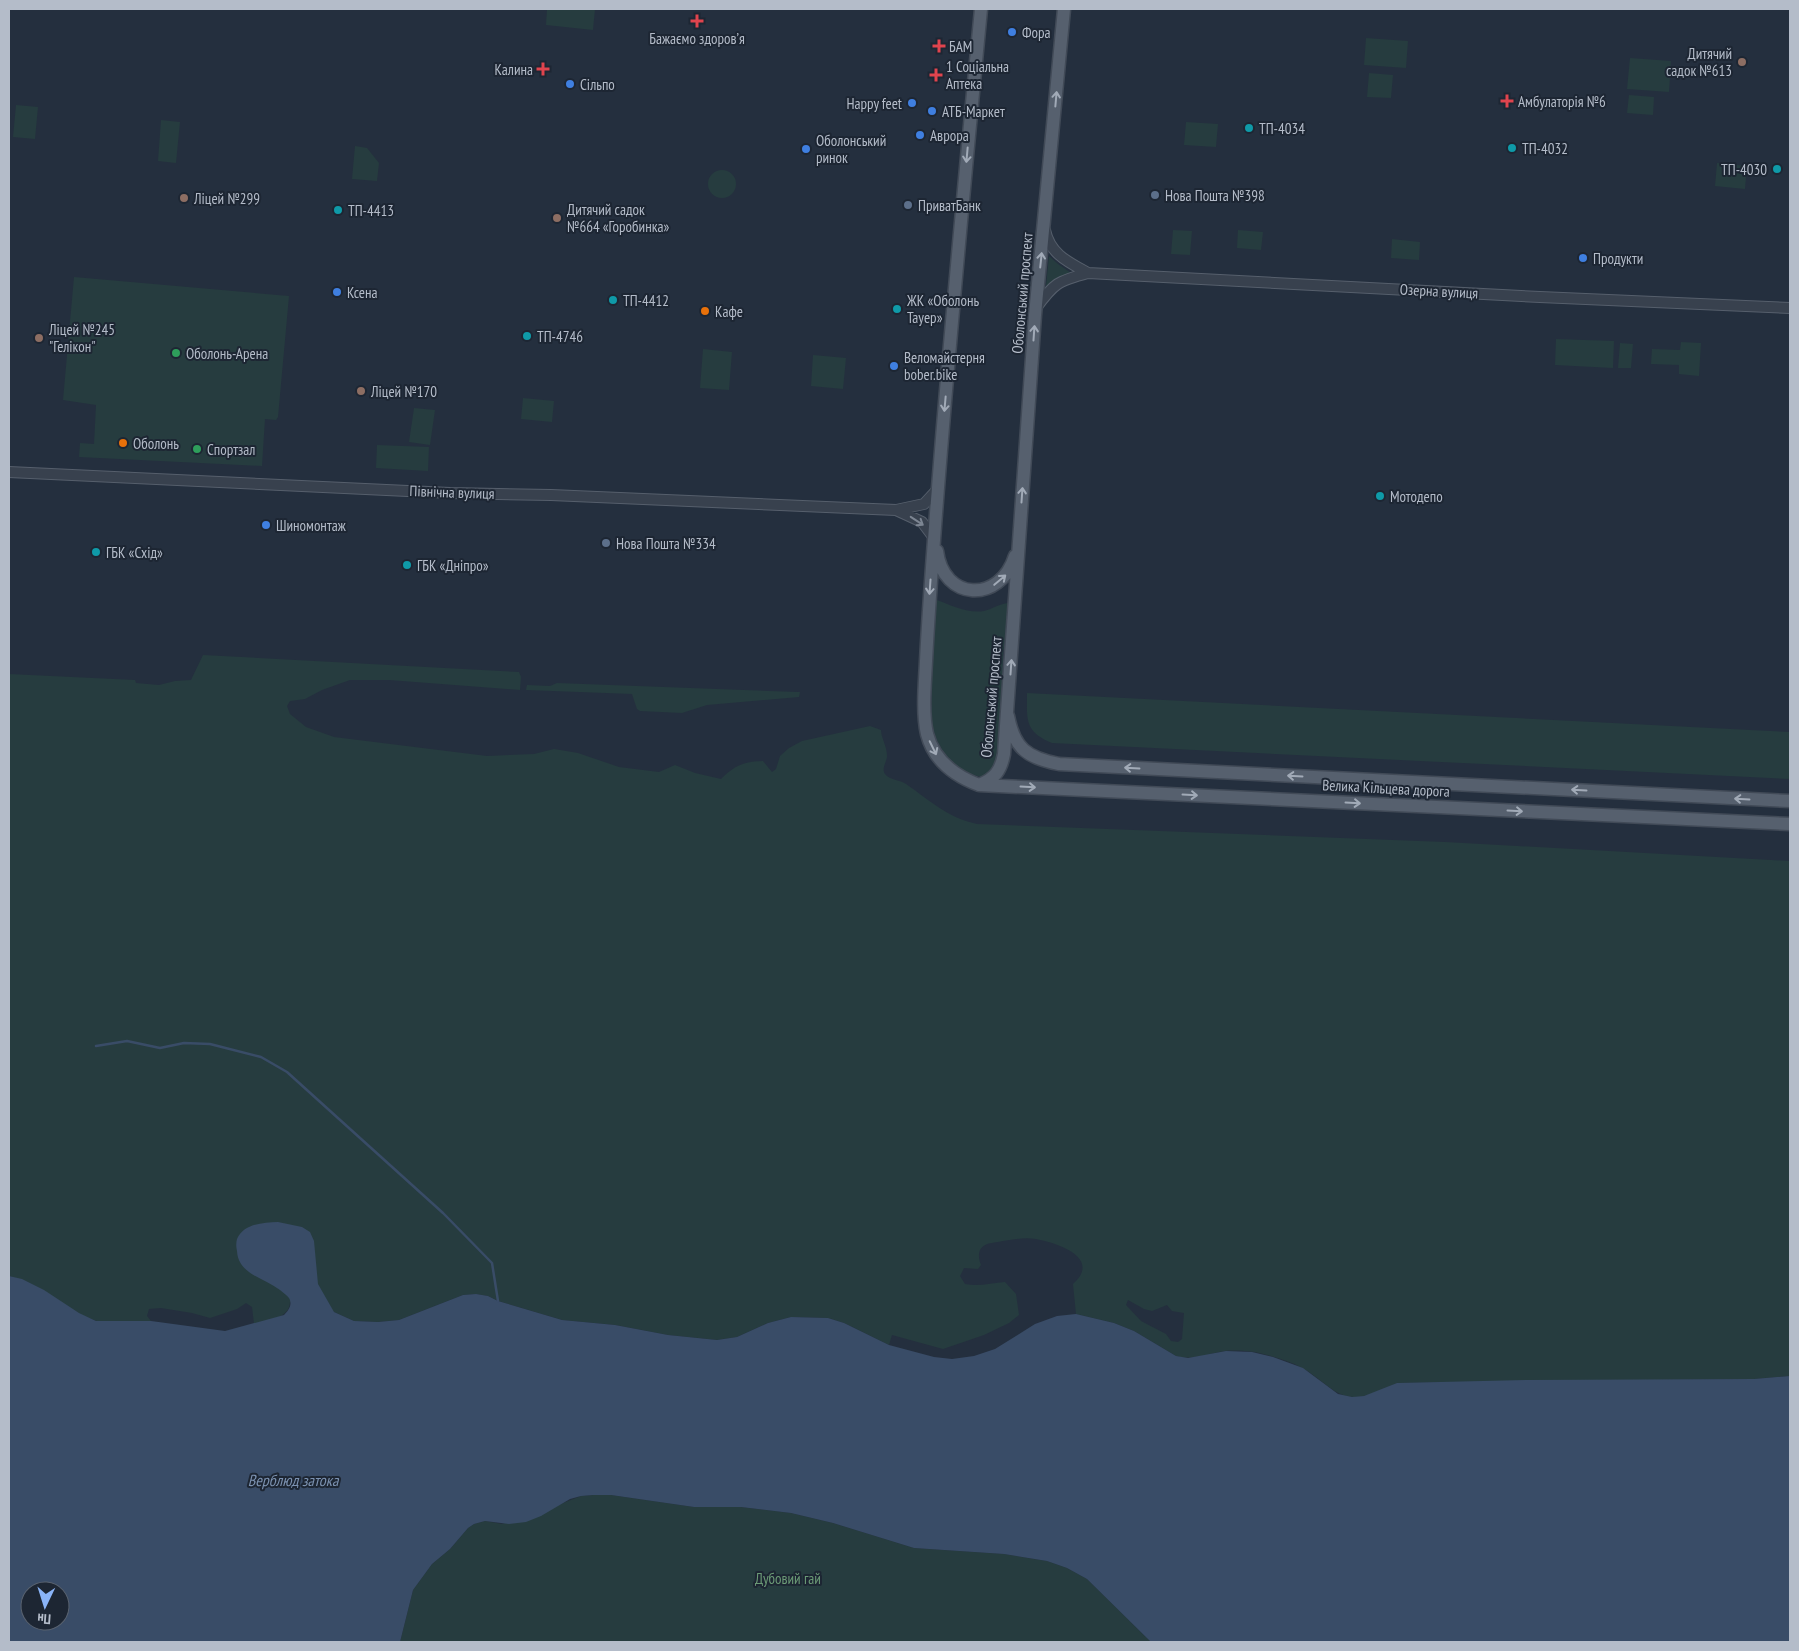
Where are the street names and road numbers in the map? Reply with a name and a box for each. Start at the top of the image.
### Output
street label: Оболонський проспект [1007,231,1037,354]
street label: Озерна вулиця [1399,279,1479,303]
street label: Північна вулиця [409,481,495,503]
street label: Оболонський проспект [976,635,1006,758]
street label: Велика Кільцева дорога [1322,775,1450,801]

